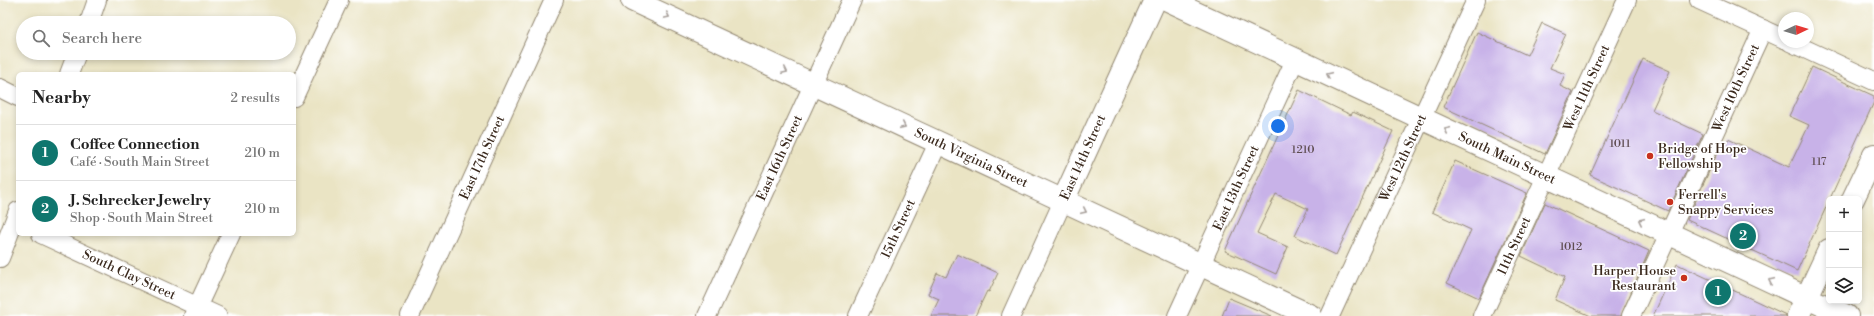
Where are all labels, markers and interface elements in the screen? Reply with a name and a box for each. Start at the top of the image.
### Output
one-way arrow [663,11,670,19]
north arrow [1778,12,1814,48]
search box [16,16,296,60]
icon: search [30,27,52,49]
text: Search here [62,29,142,48]
street label: West 10th Street [1708,41,1763,135]
street label: West 11th Street [1560,42,1613,134]
one-way arrow [780,66,788,74]
one-way arrow [1326,72,1333,80]
text: Nearby [32,87,91,109]
text: 2 results [231,90,280,106]
street label: West 12th Street [1375,111,1430,205]
street label: East 16th Street [753,112,806,203]
street label: East 14th Street [1057,112,1110,203]
street label: East 17th Street [456,113,508,202]
your location [1268,116,1288,136]
one-way arrow [898,121,906,129]
street label: South Virginia Street [912,124,1031,191]
one-way arrow [1443,127,1451,135]
street label: South Main Street [1456,129,1559,188]
text: Coffee Connection [70,135,199,154]
house number: 1011 [1609,137,1631,151]
place label: Bridge of Hope Fellowship [1657,141,1747,172]
street label: East 13th Street [1209,142,1263,233]
house number: 1210 [1291,143,1315,157]
text: 1 [42,145,48,161]
text: 210 m [245,145,280,161]
marker: Bridge of Hope Fellowship [1645,151,1655,161]
text: Café · South Main Street [70,154,210,170]
house number: 117 [1812,155,1827,169]
place label: Ferrell's Snappy Services [1678,187,1774,218]
text: J. Schrecker Jewelry [70,191,211,210]
street label: 15th Street [878,196,919,261]
map controls [1826,196,1862,304]
button: + [1826,196,1862,232]
marker: Ferrell's Snappy Services [1665,197,1675,207]
text: 2 [41,201,49,217]
text: 210 m [245,201,280,217]
one-way arrow [1079,206,1087,214]
text: Shop · South Main Street [70,210,213,226]
street label: 11th Street [1494,214,1535,278]
one-way arrow [1637,217,1644,225]
pin: 2 [1730,221,1756,251]
button: − [1826,232,1862,268]
house number: 1012 [1560,240,1582,254]
street label: South Clay Street [80,246,179,303]
place label: Harper House Restaurant [1593,263,1676,294]
button: layers [1826,268,1862,304]
marker: Harper House Restaurant [1679,273,1689,283]
pin: 1 [1705,277,1731,307]
one-way arrow [1768,278,1776,286]

